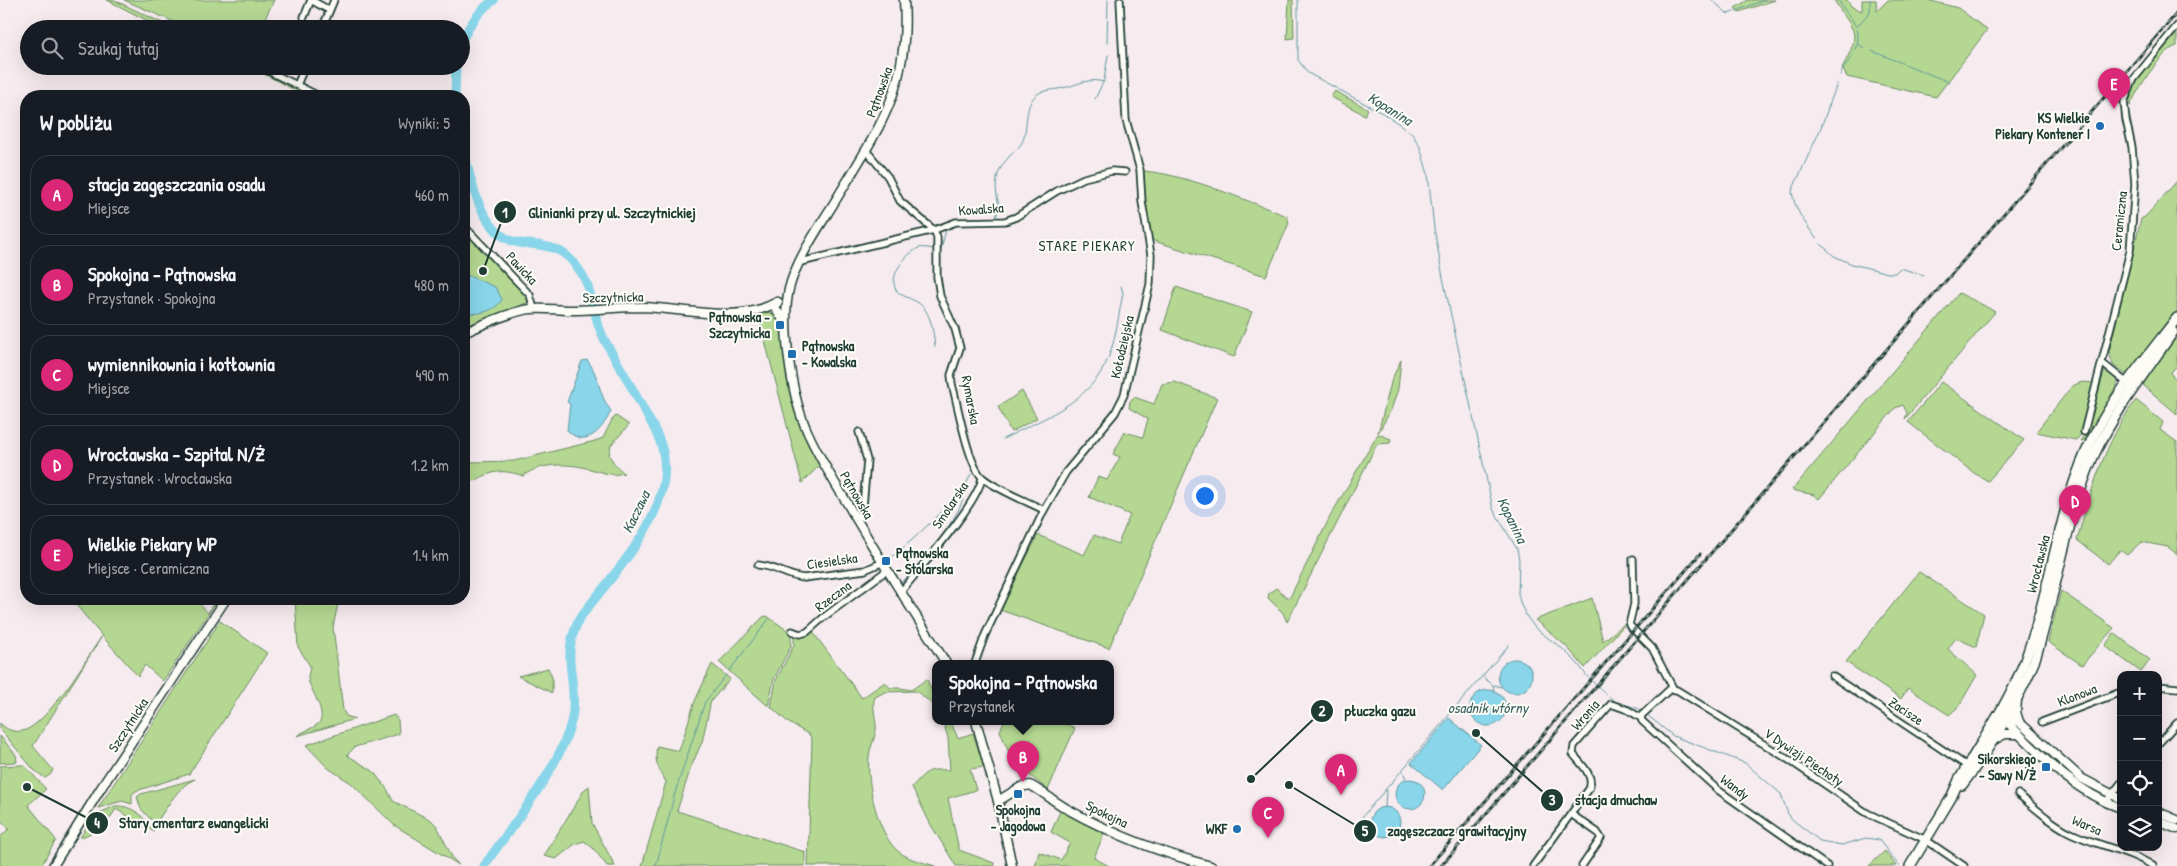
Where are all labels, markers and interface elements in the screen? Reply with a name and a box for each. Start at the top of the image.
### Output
search box [20,20,470,75]
icon: search [38,34,66,62]
text: Szukaj tutaj [78,35,159,61]
street label: Pątnowska [861,64,897,120]
pin: E [2098,68,2130,109]
water label: Kopanina [1364,87,1418,132]
text: W pobliżu [40,108,112,137]
place label: KS Wielkie Piekary Kontener I [1995,108,2090,145]
text: Wyniki: 5 [398,112,450,134]
marker: KS Wielkie Piekary Kontener I [2094,120,2106,132]
text: stacja zagęszczania osadu [88,171,265,197]
text: A [53,184,61,206]
text: 460 m [415,184,449,206]
street label: Ceramiczna [2106,190,2131,252]
text: Miejsce [88,197,130,219]
callout: Glinianki przy ul. Szczytnickiej [493,197,705,227]
street label: Kowalska [958,197,1005,220]
text: 1 [502,202,508,223]
text: Glinianki przy ul. Szczytnickiej [528,202,696,224]
district label: STARE PIEKARY [1038,235,1136,256]
street label: Pawicka [502,247,543,289]
text: Spokojna - Pątnowska [88,261,236,287]
text: B [53,274,61,296]
text: 480 m [414,274,449,296]
street label: Szczytnicka [582,286,644,308]
text: Przystanek · Spokojna [88,287,215,309]
place label: Pątnowska - Szczytnicka [709,307,771,344]
street label: Kołodziejska [1105,313,1139,380]
marker: Pątnowska - Szczytnicka [774,319,786,331]
place label: Pątnowska - Kowalska [802,336,857,371]
marker: Pątnowska - Kowalska [786,348,798,360]
text: wymiennikownia i kotłownia [88,351,275,377]
text: C [53,364,61,386]
text: 490 m [415,364,449,386]
street label: Rymarska [956,374,986,427]
text: Miejsce [88,377,130,399]
text: Wrocławska - Szpital N/Ż [88,441,265,467]
text: D [53,454,61,476]
text: 1.2 km [411,454,449,476]
text: Przystanek · Wrocławska [88,467,232,489]
street label: Pątnowska [836,467,879,523]
street label: Smolarska [927,477,973,532]
your location [1192,483,1218,509]
water label: Kaczawa [616,485,656,536]
pin: D [2059,485,2091,526]
water label: Kopanina [1492,493,1534,548]
text: Wielkie Piekary WP [88,531,218,557]
street label: Wrocławska [2021,532,2054,595]
place label: Pątnowska - Stolarska [896,543,954,578]
text: E [53,544,61,566]
text: 1.4 km [413,544,449,566]
street label: Ciesielska [805,547,859,573]
marker: Pątnowska - Stolarska [880,555,892,567]
text: Miejsce · Ceramiczna [88,557,209,579]
street label: Rzeczna [811,575,855,616]
popup [932,660,1114,725]
text: Spokojna - Pątnowska [949,669,1097,695]
map controls [2117,671,2162,851]
button: + [2117,671,2162,716]
street label: Klonowa [2054,678,2100,711]
street label: Zacisze [1885,692,1928,729]
street label: Szczytnicka [103,694,153,756]
text: Przystanek [949,695,1015,717]
street label: Wronia [1566,695,1603,734]
callout: płuczka gazu [1309,696,1425,726]
water label: osadnik wtórny [1448,697,1530,718]
text: 2 [1318,700,1326,721]
text: płuczka gazu [1345,700,1416,722]
button: − [2117,716,2162,761]
street label: V Dywizji Piechoty [1760,723,1848,791]
pin: B [1007,741,1039,782]
place label: Sikorskiego - Sawy N/Ż [1978,749,2037,786]
pin: A [1325,754,1357,795]
marker: Sikorskiego - Sawy N/Ż [2040,761,2052,773]
button: locate [2117,761,2162,806]
street label: Wandy [1716,769,1754,805]
callout: stacja dmuchaw [1539,785,1667,815]
marker: Spokojna - Jagodowa [1012,788,1024,800]
text: 3 [1549,789,1556,810]
text: stacja dmuchaw [1575,789,1657,810]
street label: Spokojna [1083,795,1132,833]
pin: C [1252,797,1284,838]
place label: Spokojna - Jagodowa [991,800,1046,837]
button: layers [2117,806,2162,851]
callout: Stary cmentarz ewangelicki [84,808,279,838]
street label: Warsa [2069,810,2105,839]
text: 4 [94,812,100,833]
text: Stary cmentarz ewangelicki [119,812,269,834]
callout: zagęszczacz grawitacyjny [1352,816,1537,846]
place label: WKF [1206,819,1228,838]
text: 5 [1362,820,1369,841]
text: zagęszczacz grawitacyjny [1387,820,1527,842]
marker: WKF [1231,823,1243,835]

